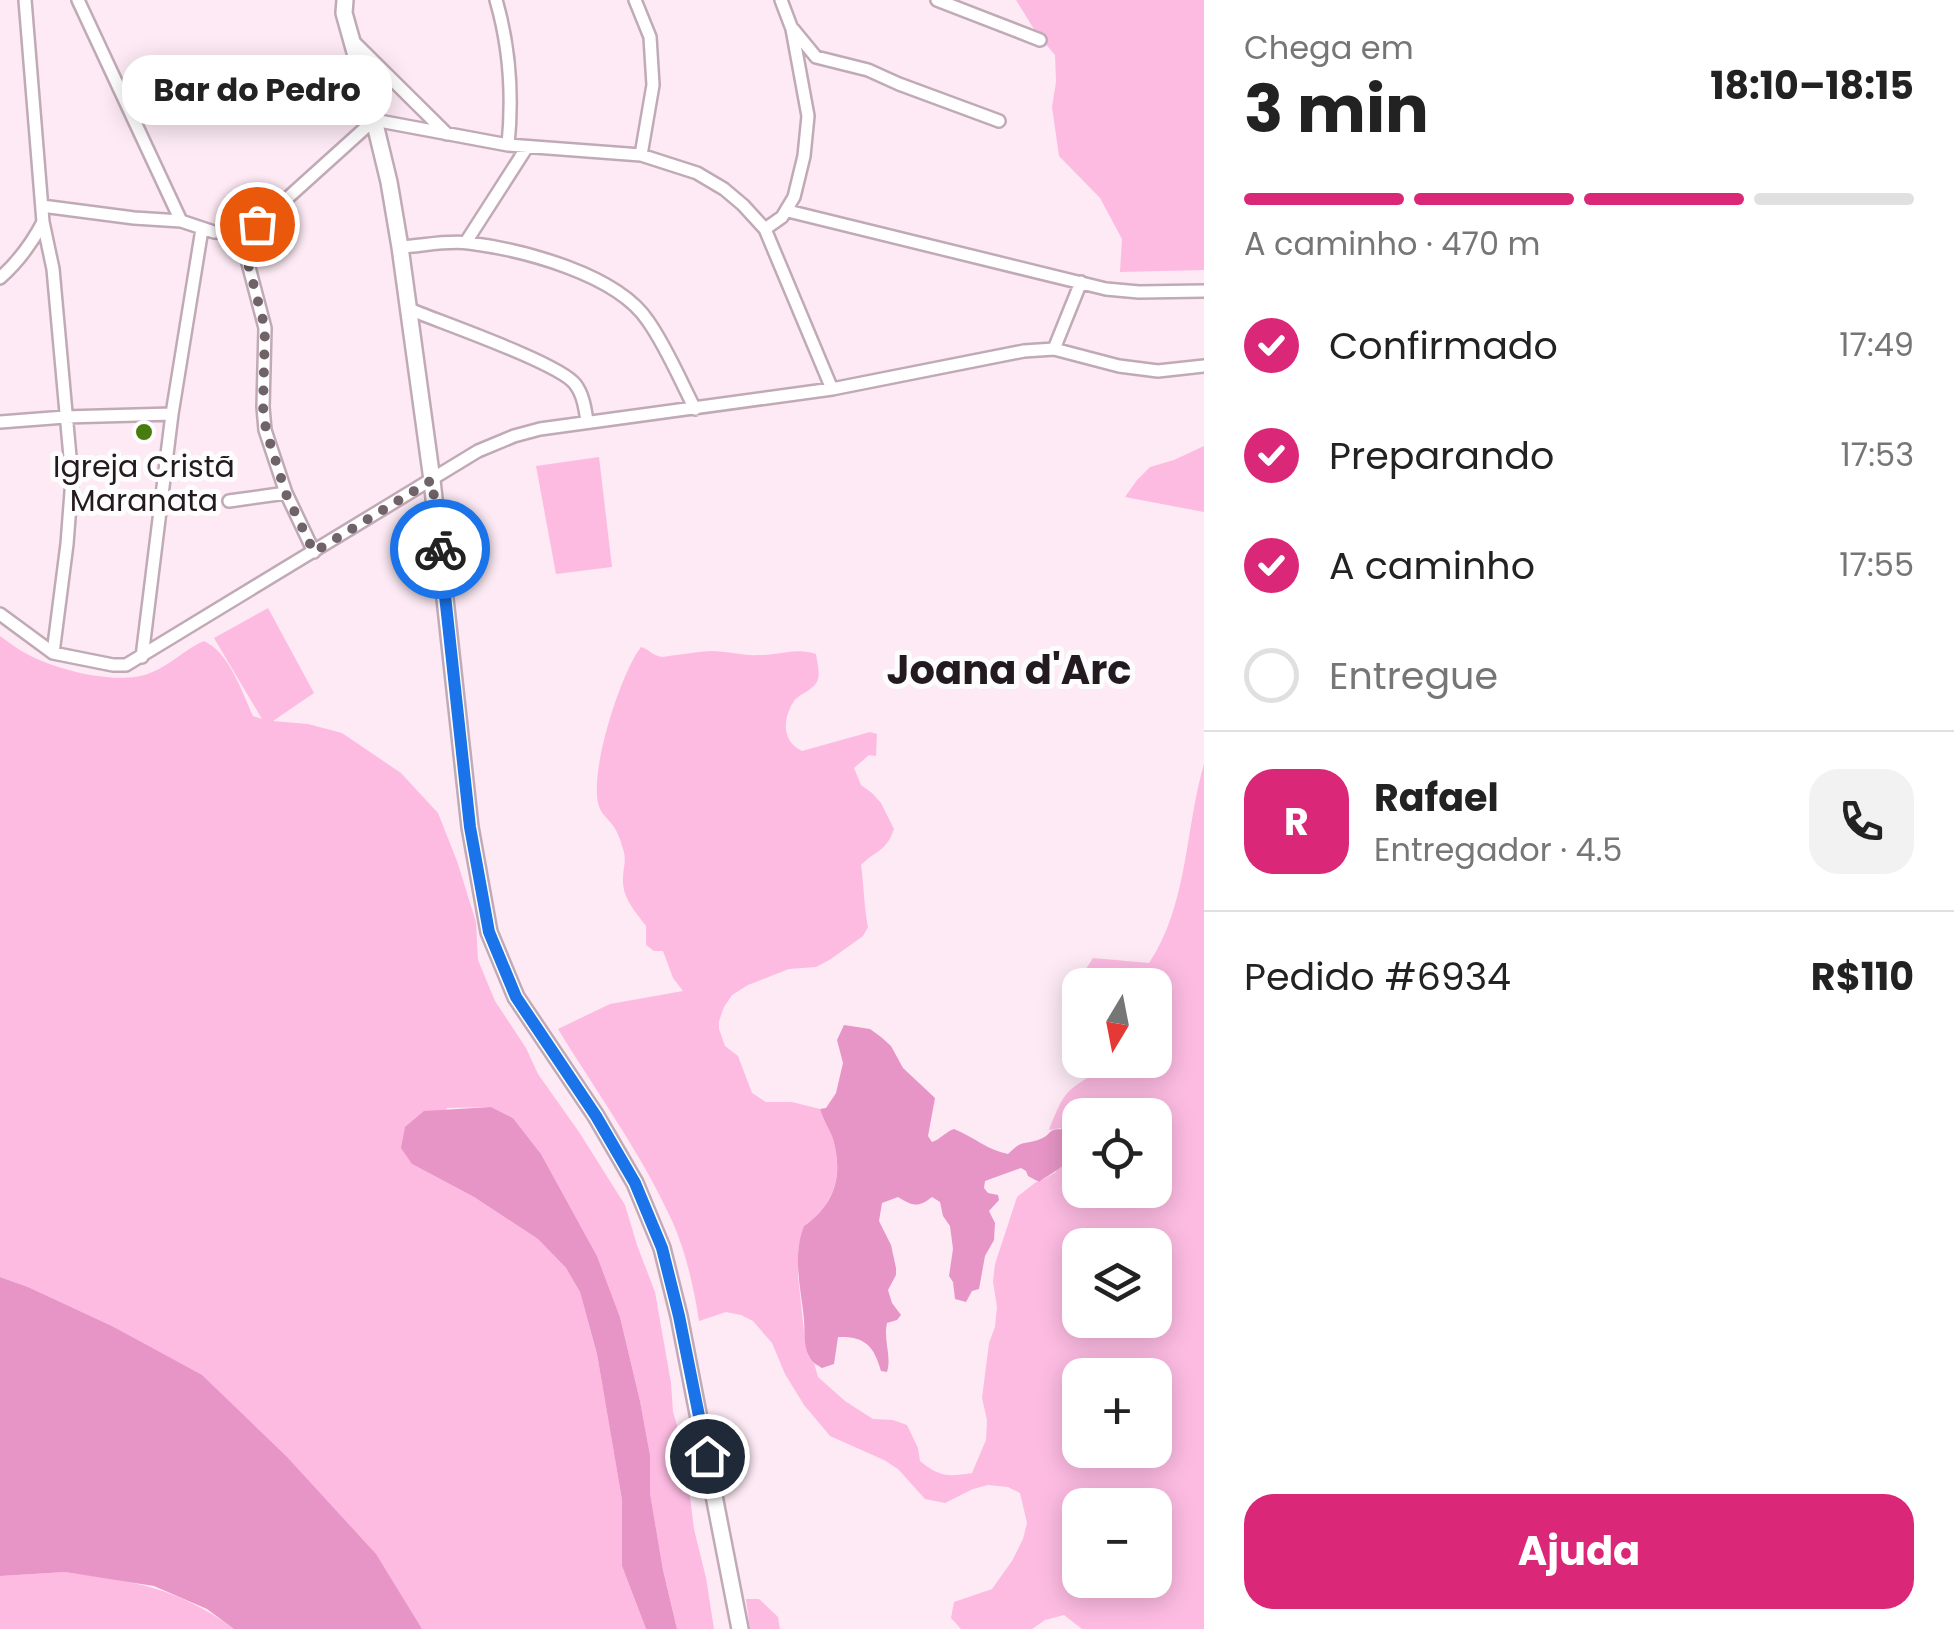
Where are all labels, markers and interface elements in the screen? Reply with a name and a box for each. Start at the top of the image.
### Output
text: Chega em [1244,25,1414,70]
callout: Bar do Pedro [122,54,392,124]
text: 18:10–18:15 [1710,59,1914,112]
text: 3 min [1244,64,1429,155]
text: Bar do Pedro [153,67,361,112]
pin [215,182,300,267]
icon: bag [230,197,285,252]
text: A caminho · 470 m [1244,221,1541,266]
icon: check [1244,318,1299,373]
text: Confirmado [1329,319,1558,372]
text: 17:49 [1839,322,1914,367]
marker: Igreja Cristã Maranata [133,421,155,443]
icon: check [1244,428,1299,483]
text: Preparando [1329,429,1554,482]
text: 17:53 [1841,432,1914,477]
place label: Igreja Cristã Maranata [53,445,235,522]
courier [390,499,490,599]
icon: bike [413,522,468,577]
icon: check [1244,538,1299,593]
text: A caminho [1329,539,1535,592]
text: 17:55 [1839,542,1914,587]
district label: Joana d'Arc [886,642,1132,698]
text: Entregue [1329,649,1498,702]
button: phone [1809,769,1914,874]
text: Rafael [1374,771,1499,824]
text: R [1284,795,1309,848]
text: Entregador · 4.5 [1374,827,1622,872]
text: Pedido #6934 [1244,950,1511,1003]
text: R$110 [1811,950,1914,1003]
north arrow [1062,968,1172,1078]
map controls [1062,968,1172,1598]
button: locate [1062,1098,1172,1208]
button: layers [1062,1228,1172,1338]
button: + [1062,1358,1172,1468]
pin [665,1414,750,1499]
icon: home [680,1429,735,1484]
button: − [1062,1488,1172,1598]
button: Ajuda [1244,1494,1914,1609]

